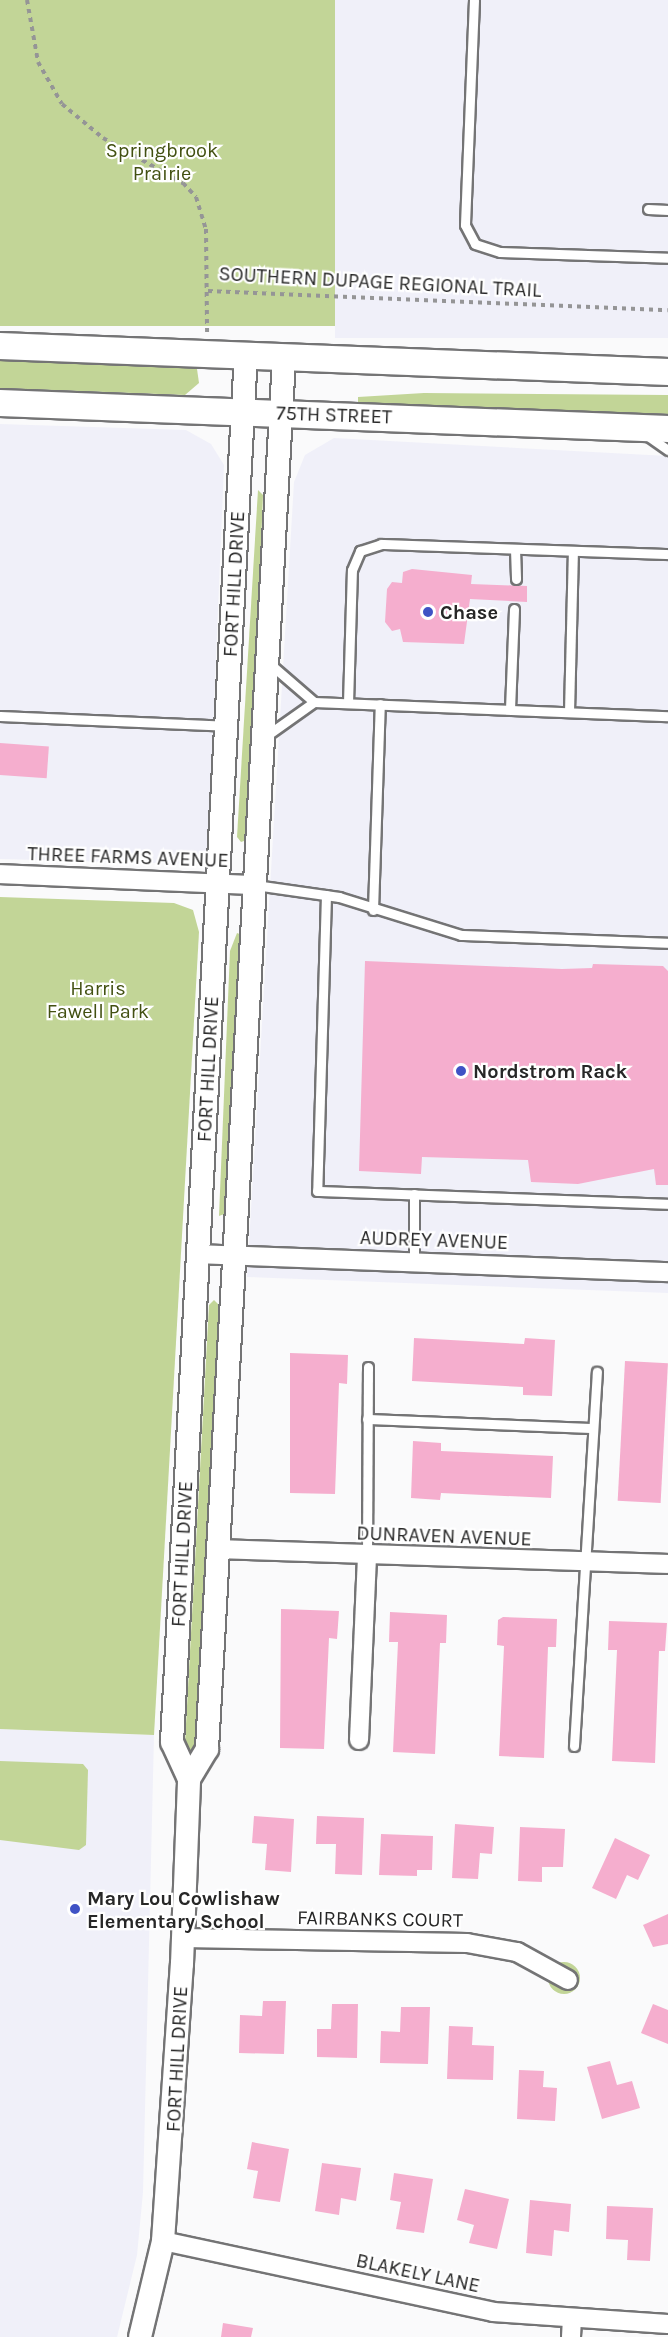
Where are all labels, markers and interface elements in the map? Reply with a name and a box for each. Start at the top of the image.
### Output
park label: Springbrook Prairie [106,139,218,186]
street label: SOUTHERN DUPAGE REGIONAL TRAIL [218,262,542,302]
street label: 75TH STREET [276,401,392,429]
street label: FORT HILL DRIVE [218,510,250,658]
place label: Chase [440,600,498,624]
marker: Chase [421,605,435,619]
street label: THREE FARMS AVENUE [27,841,229,873]
park label: Harris Fawell Park [47,977,149,1024]
street label: FORT HILL DRIVE [192,995,224,1143]
place label: Nordstrom Rack [473,1059,627,1083]
marker: Nordstrom Rack [454,1064,468,1078]
street label: AUDREY AVENUE [359,1225,509,1255]
street label: FORT HILL DRIVE [166,1480,198,1628]
street label: DUNRAVEN AVENUE [356,1521,532,1551]
place label: Mary Lou Cowlishaw Elementary School [87,1886,280,1933]
marker: Mary Lou Cowlishaw Elementary School [68,1902,82,1916]
street label: FAIRBANKS COURT [297,1906,463,1932]
street label: FORT HILL DRIVE [161,1985,193,2133]
street label: BLAKELY LANE [354,2248,482,2298]

